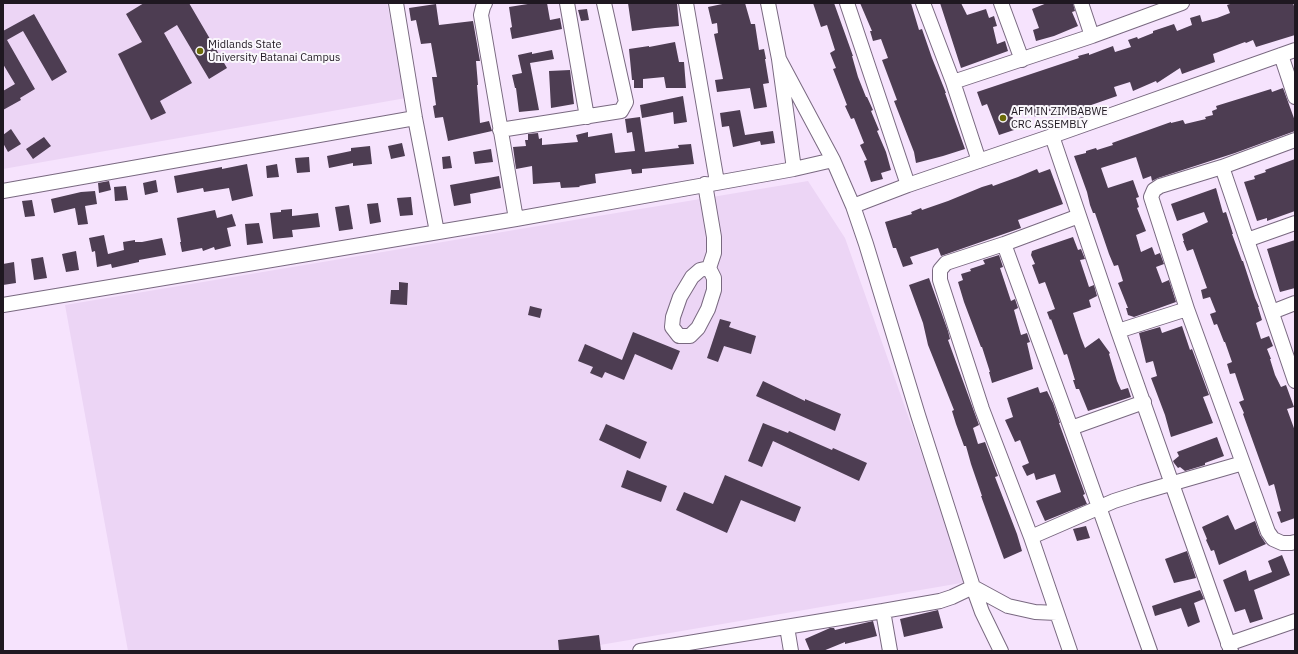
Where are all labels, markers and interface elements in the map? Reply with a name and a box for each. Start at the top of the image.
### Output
place label: Midlands State University Batanai Campus [208,38,340,64]
marker: Midlands State University Batanai Campus [195,46,205,56]
place label: AFM IN ZIMBABWE CRC ASSEMBLY [1011,105,1108,131]
marker: AFM IN ZIMBABWE CRC ASSEMBLY [998,113,1008,123]

